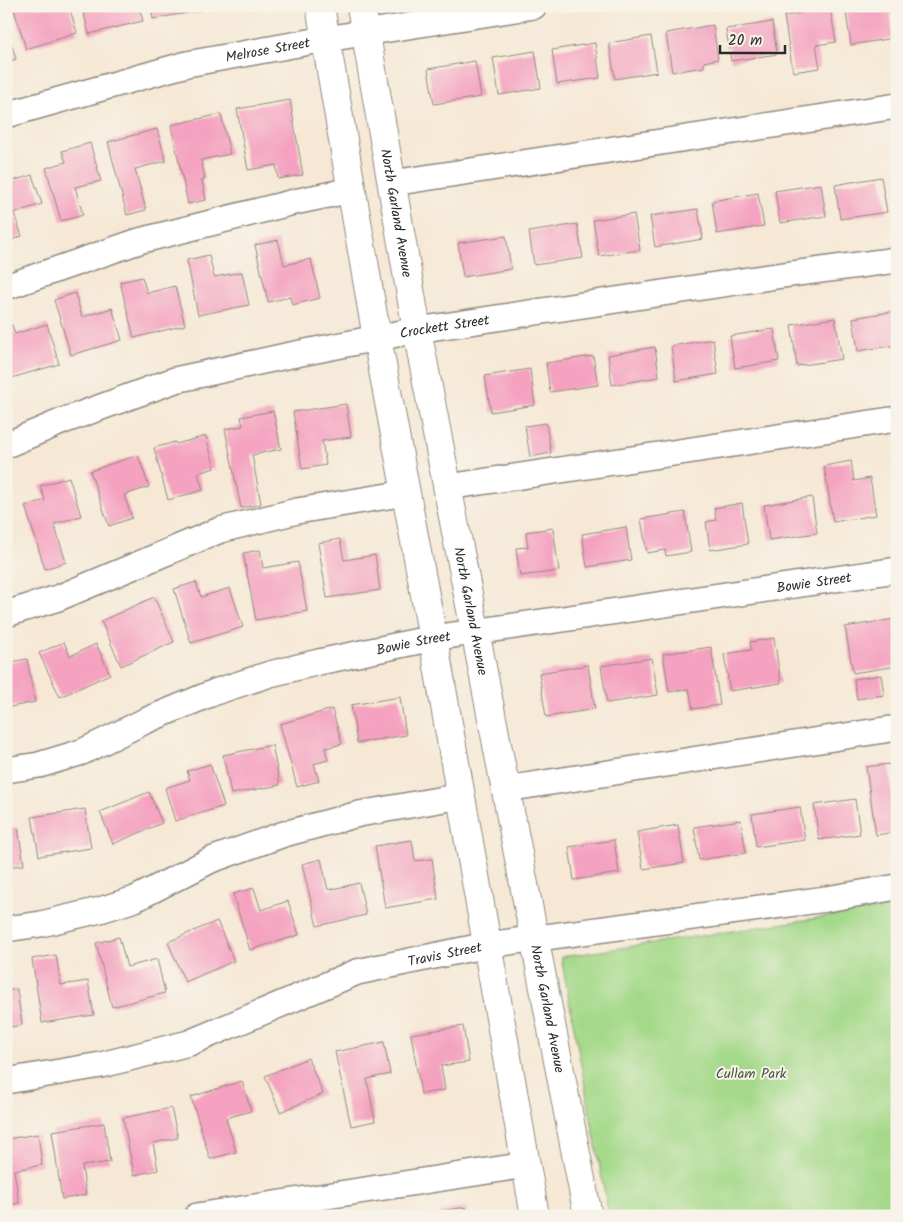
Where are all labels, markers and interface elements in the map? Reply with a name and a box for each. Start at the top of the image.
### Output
scale bar [720,22,786,54]
text: 20 m [728,29,762,53]
street label: Melrose Street [224,32,312,69]
street label: North Garland Avenue [374,147,418,280]
street label: Crockett Street [398,309,492,345]
street label: North Garland Avenue [447,545,494,678]
street label: Bowie Street [775,567,854,600]
street label: Bowie Street [374,625,453,662]
street label: Travis Street [406,936,484,973]
street label: North Garland Avenue [524,943,570,1076]
park label: Cullam Park [716,1063,787,1085]

